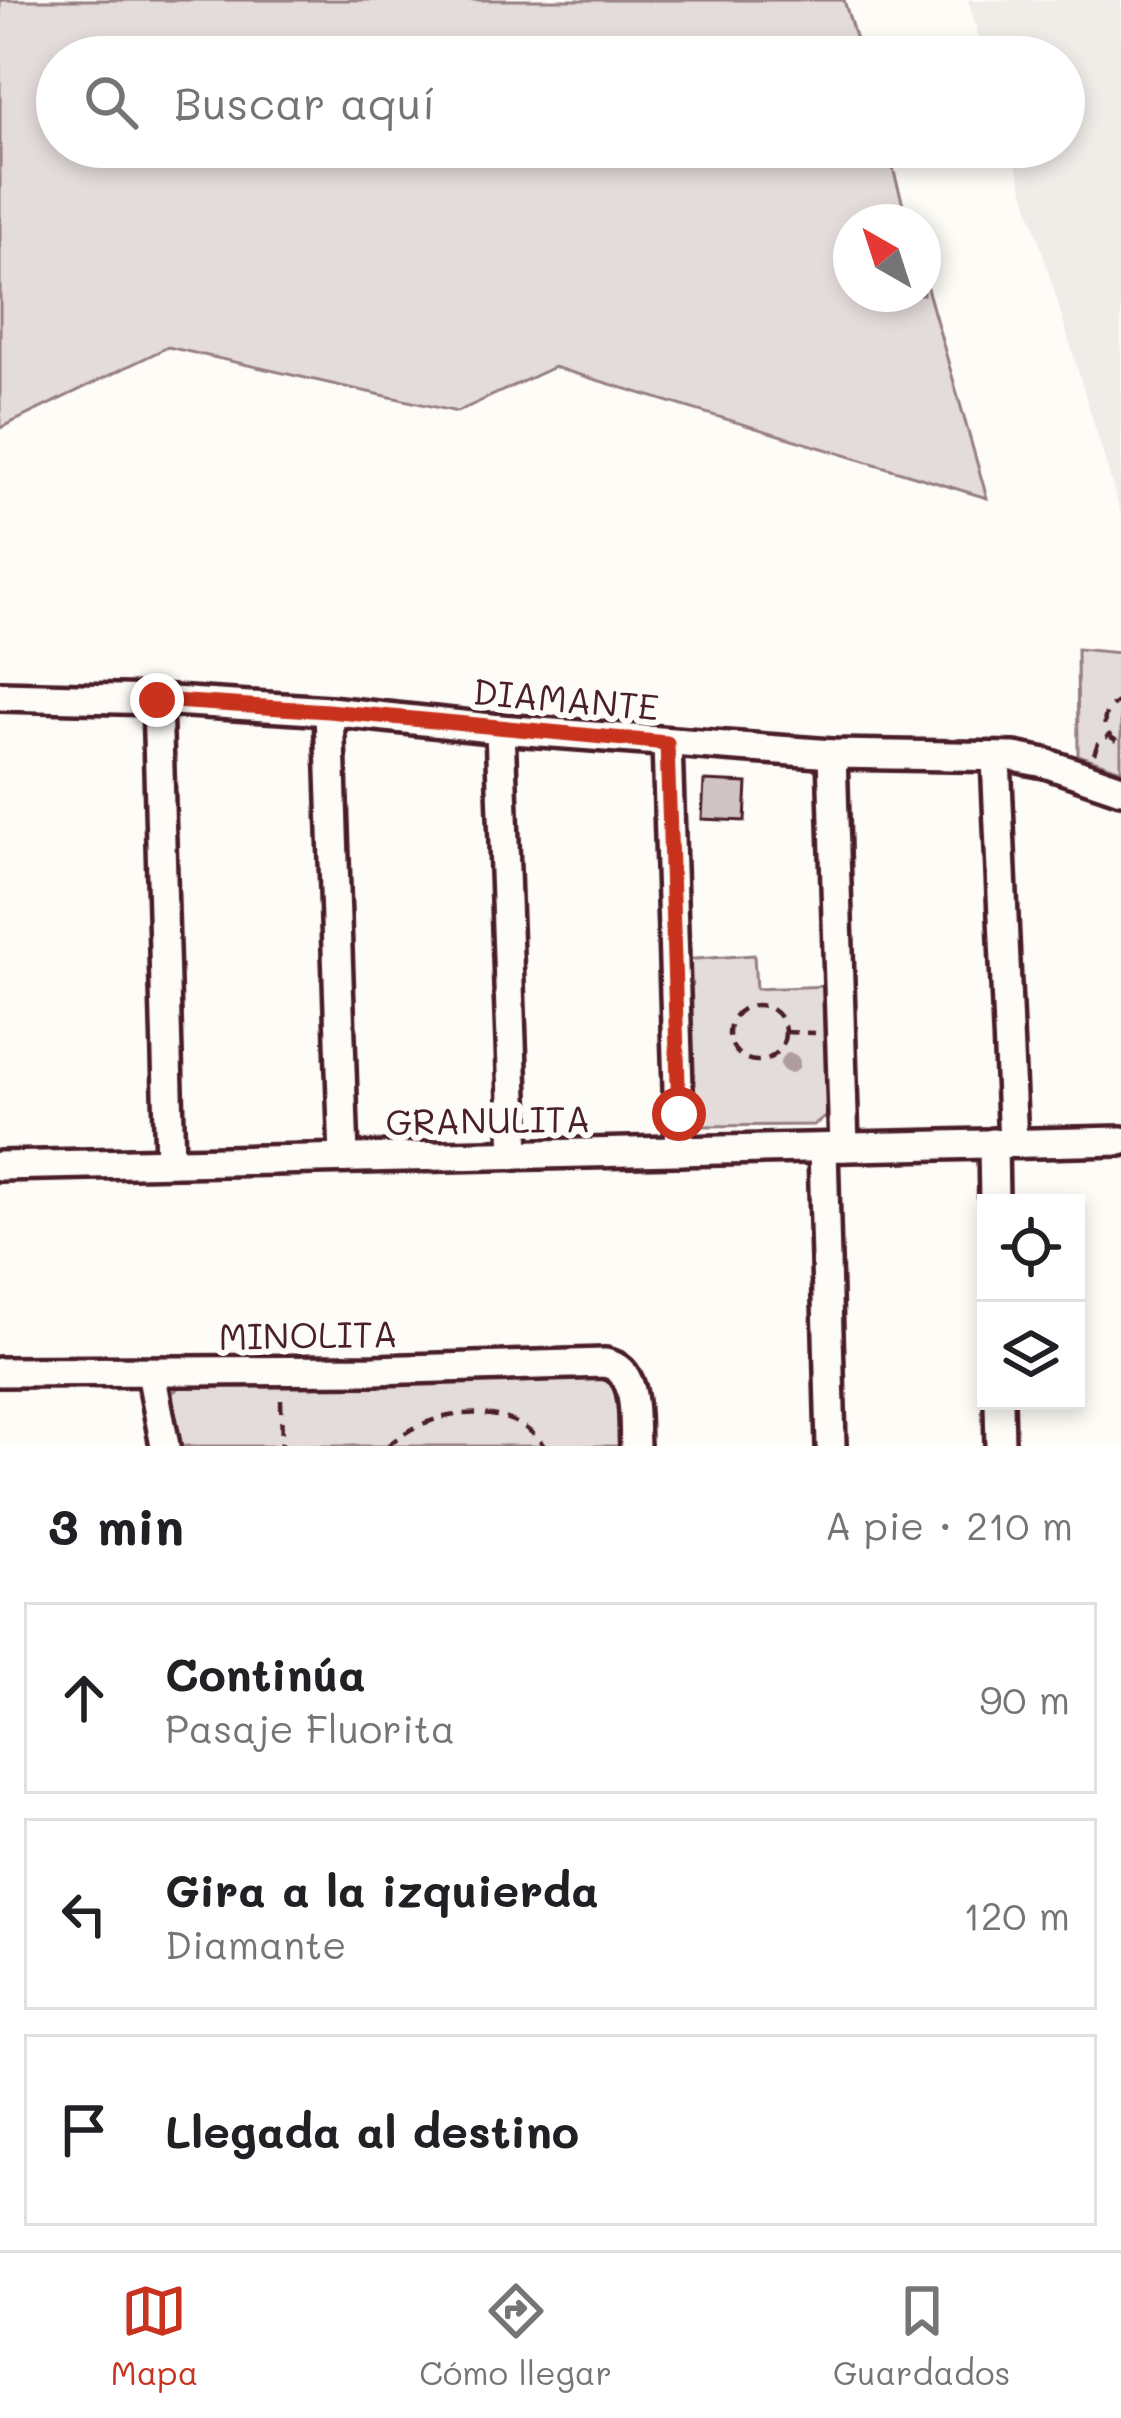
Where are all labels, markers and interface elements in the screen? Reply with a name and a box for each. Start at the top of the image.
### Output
search box [36,36,1085,168]
icon: search [78,69,144,135]
text: Buscar aquí [174,73,436,131]
north arrow [833,204,941,312]
street label: DIAMANTE [471,666,661,730]
route end [130,673,184,727]
route start [652,1087,706,1141]
street label: GRANULITA [385,1094,591,1144]
map controls [977,1194,1085,1410]
button: locate [977,1194,1085,1302]
button: layers [977,1302,1085,1410]
street label: MINOLITA [218,1309,398,1359]
text: 3 min [48,1491,184,1558]
text: A pie · 210 m [825,1499,1073,1550]
text: Continúa [165,1644,366,1702]
icon: ahead [51,1665,117,1731]
text: 90 m [979,1673,1070,1724]
text: Pasaje Fluorita [165,1702,455,1753]
text: Gira a la izquierda [165,1860,599,1918]
icon: left [51,1881,117,1947]
text: 120 m [963,1889,1070,1940]
text: Diamante [165,1918,346,1969]
icon: arrive [51,2097,117,2163]
text: Llegada al destino [165,2101,579,2159]
tab: Mapa [110,2278,198,2393]
tab: Cómo llegar [419,2278,612,2393]
tab: Guardados [833,2278,1011,2393]

